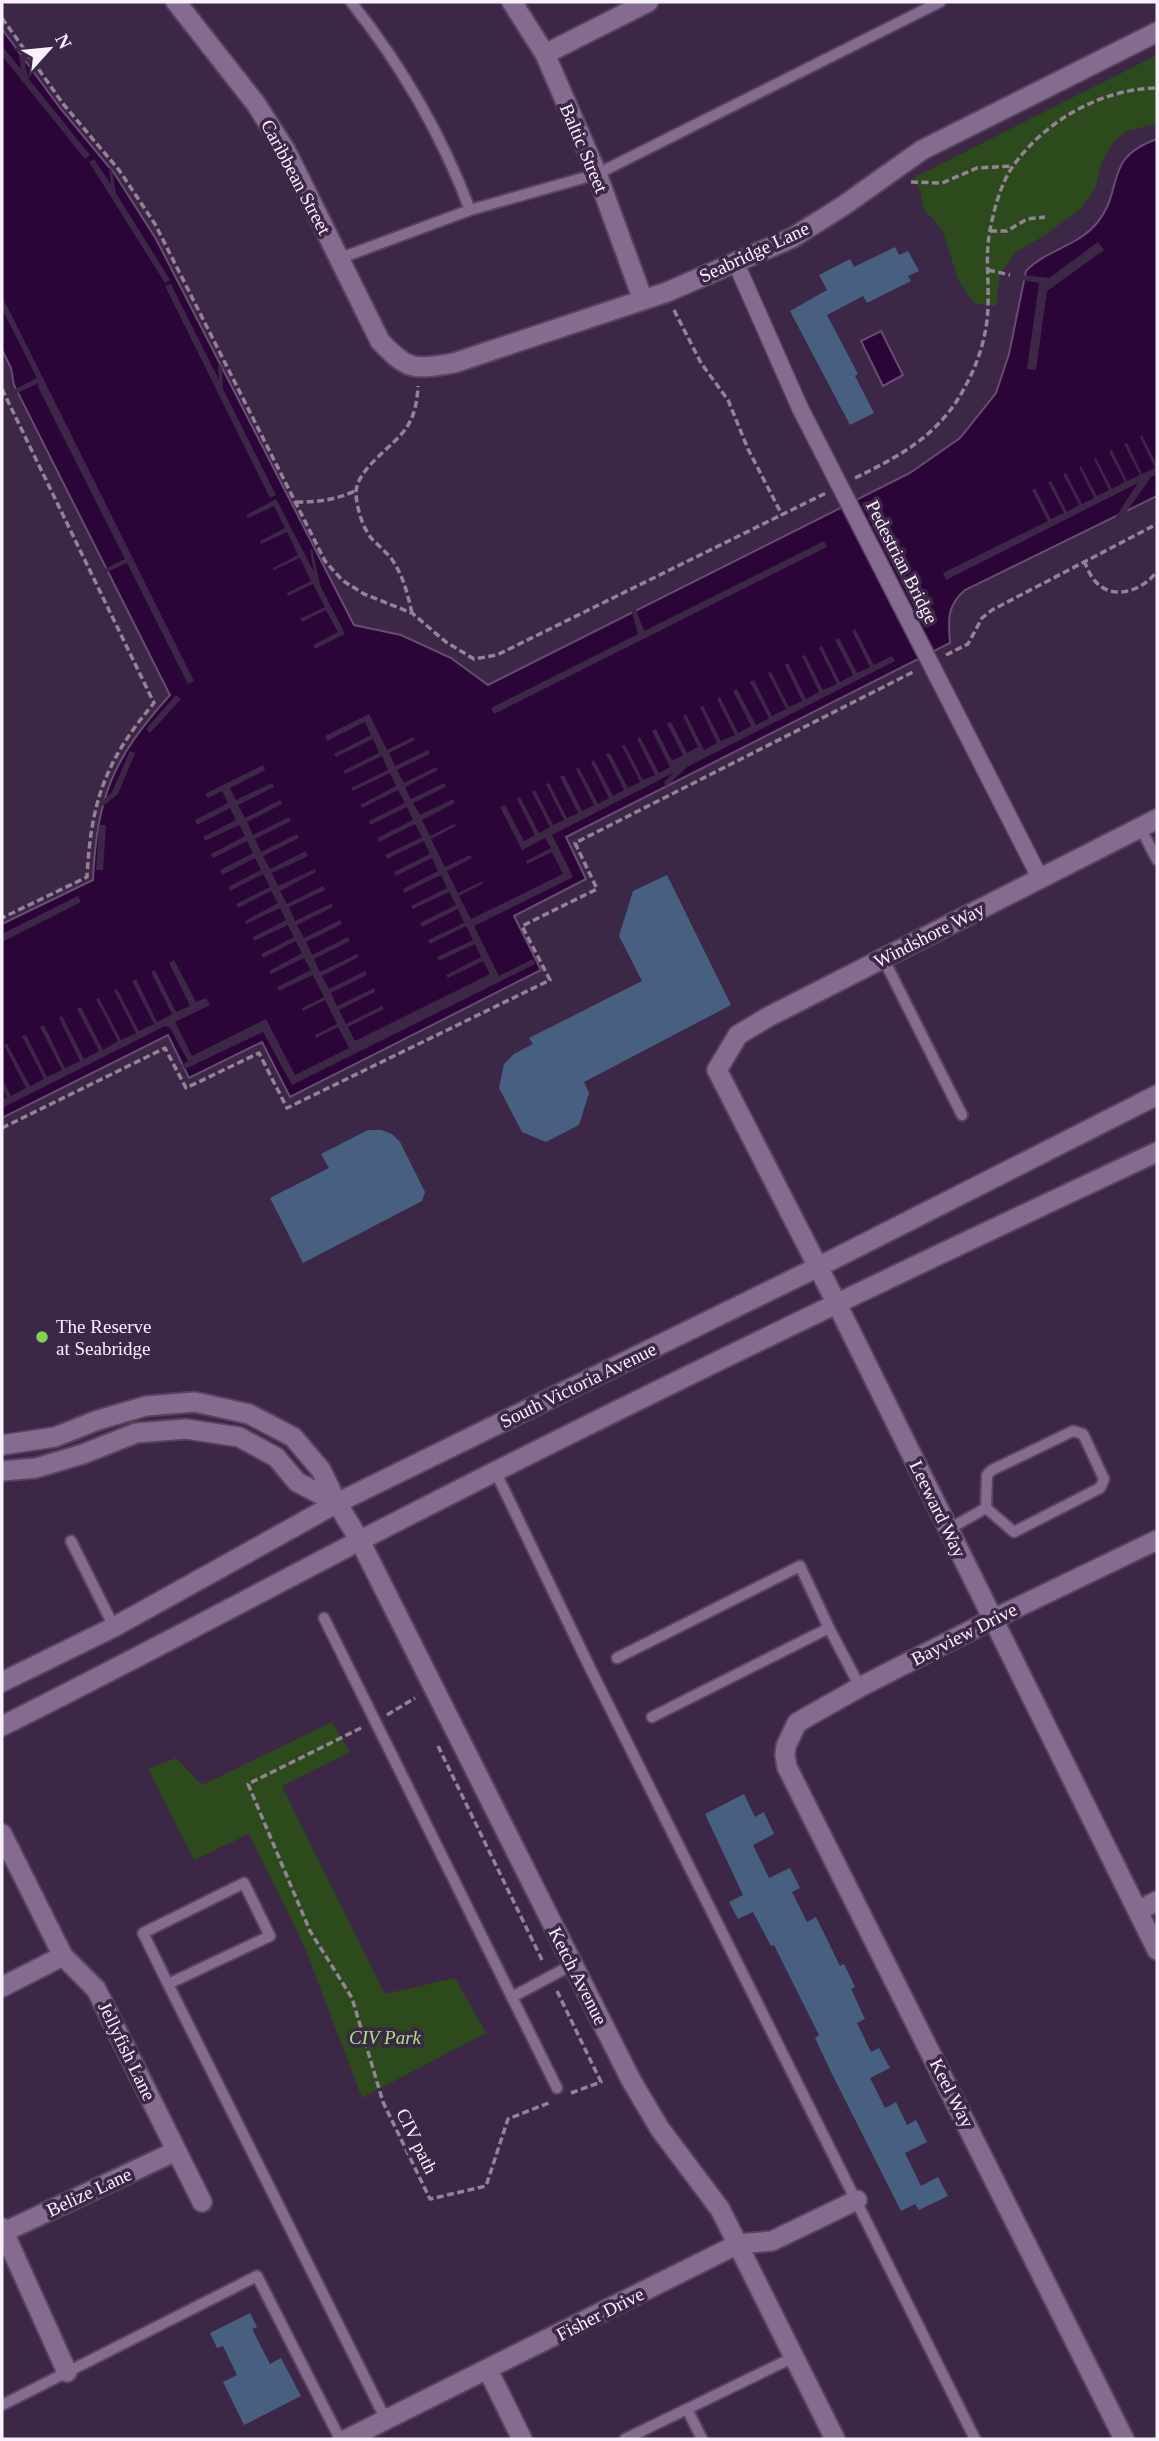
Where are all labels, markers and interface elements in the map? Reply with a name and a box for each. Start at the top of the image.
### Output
north arrow [14,14,84,84]
text: N [51,31,76,53]
street label: Baltic Street [556,100,612,196]
street label: Caribbean Street [257,116,335,239]
street label: Seabridge Lane [696,217,812,287]
street label: Pedestrian Bridge [862,497,942,627]
street label: Windshore Way [870,898,988,972]
place label: The Reserve at Seabridge [56,1316,151,1359]
marker: The Reserve at Seabridge [34,1329,50,1345]
street label: South Victoria Avenue [496,1338,660,1432]
street label: Leeward Way [906,1457,971,1561]
street label: Bayview Drive [908,1598,1020,1670]
street label: Ketch Avenue [544,1924,612,2028]
street label: Jellyfish Lane [94,1998,160,2104]
park label: CIV Park [349,2027,422,2048]
street label: Keel Way [926,2055,979,2131]
street label: CIV path [392,2105,442,2177]
street label: Belize Lane [43,2163,135,2221]
street label: Fisher Drive [553,2283,647,2345]

